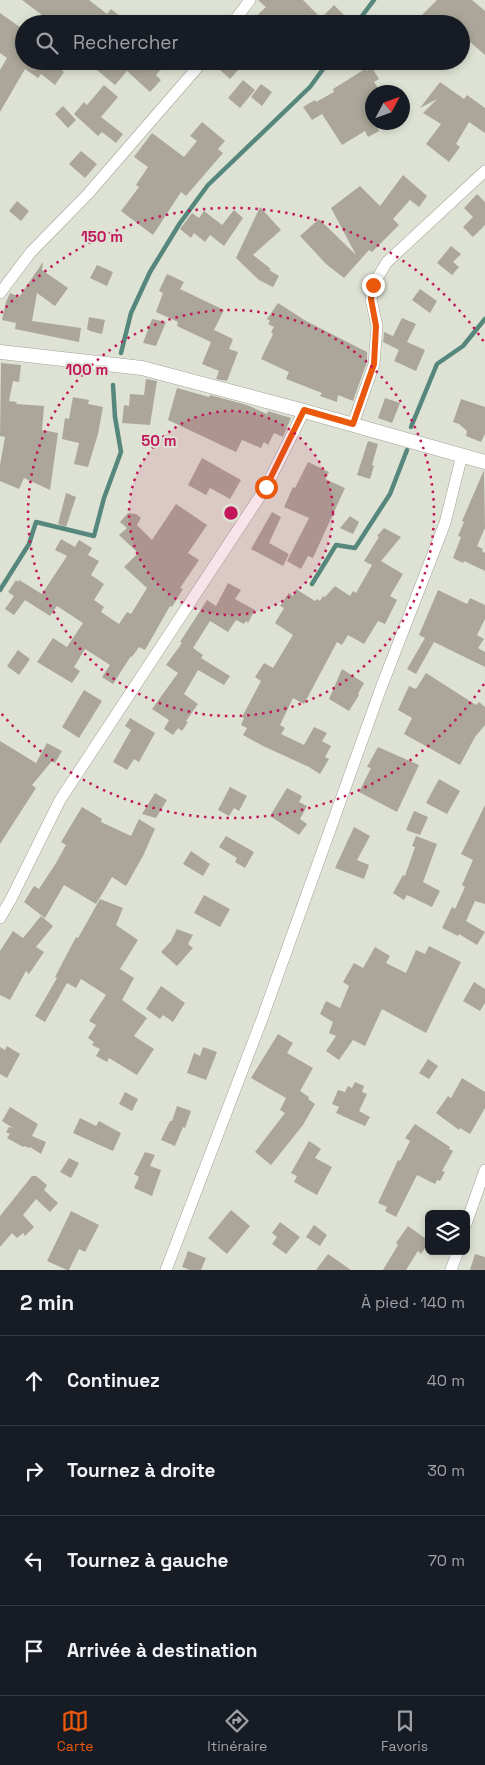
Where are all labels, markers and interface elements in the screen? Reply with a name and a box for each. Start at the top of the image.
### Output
search box [15,15,470,70]
icon: search [33,29,61,57]
text: Rechercher [73,30,179,55]
north arrow [365,85,410,130]
text: 150 m [81,227,123,246]
route end [362,274,385,297]
text: 100 m [66,360,108,379]
text: 50 m [141,431,177,450]
route start [255,476,278,499]
centre of rings [222,504,240,522]
map controls [425,1210,470,1255]
button: layers [425,1210,470,1255]
text: 2 min [20,1289,74,1316]
text: À pied · 140 m [361,1292,465,1313]
icon: ahead [20,1367,48,1395]
text: Continuez [67,1368,160,1393]
text: 40 m [427,1370,465,1391]
icon: right [20,1457,48,1485]
text: Tournez à droite [67,1458,216,1483]
text: 30 m [427,1460,465,1481]
icon: left [20,1547,48,1575]
text: Tournez à gauche [67,1548,229,1573]
text: 70 m [428,1550,465,1571]
icon: arrive [20,1637,48,1665]
text: Arrivée à destination [67,1638,257,1663]
tab: Carte [57,1707,94,1755]
tab: Itinéraire [207,1707,267,1755]
tab: Favoris [381,1707,428,1755]

